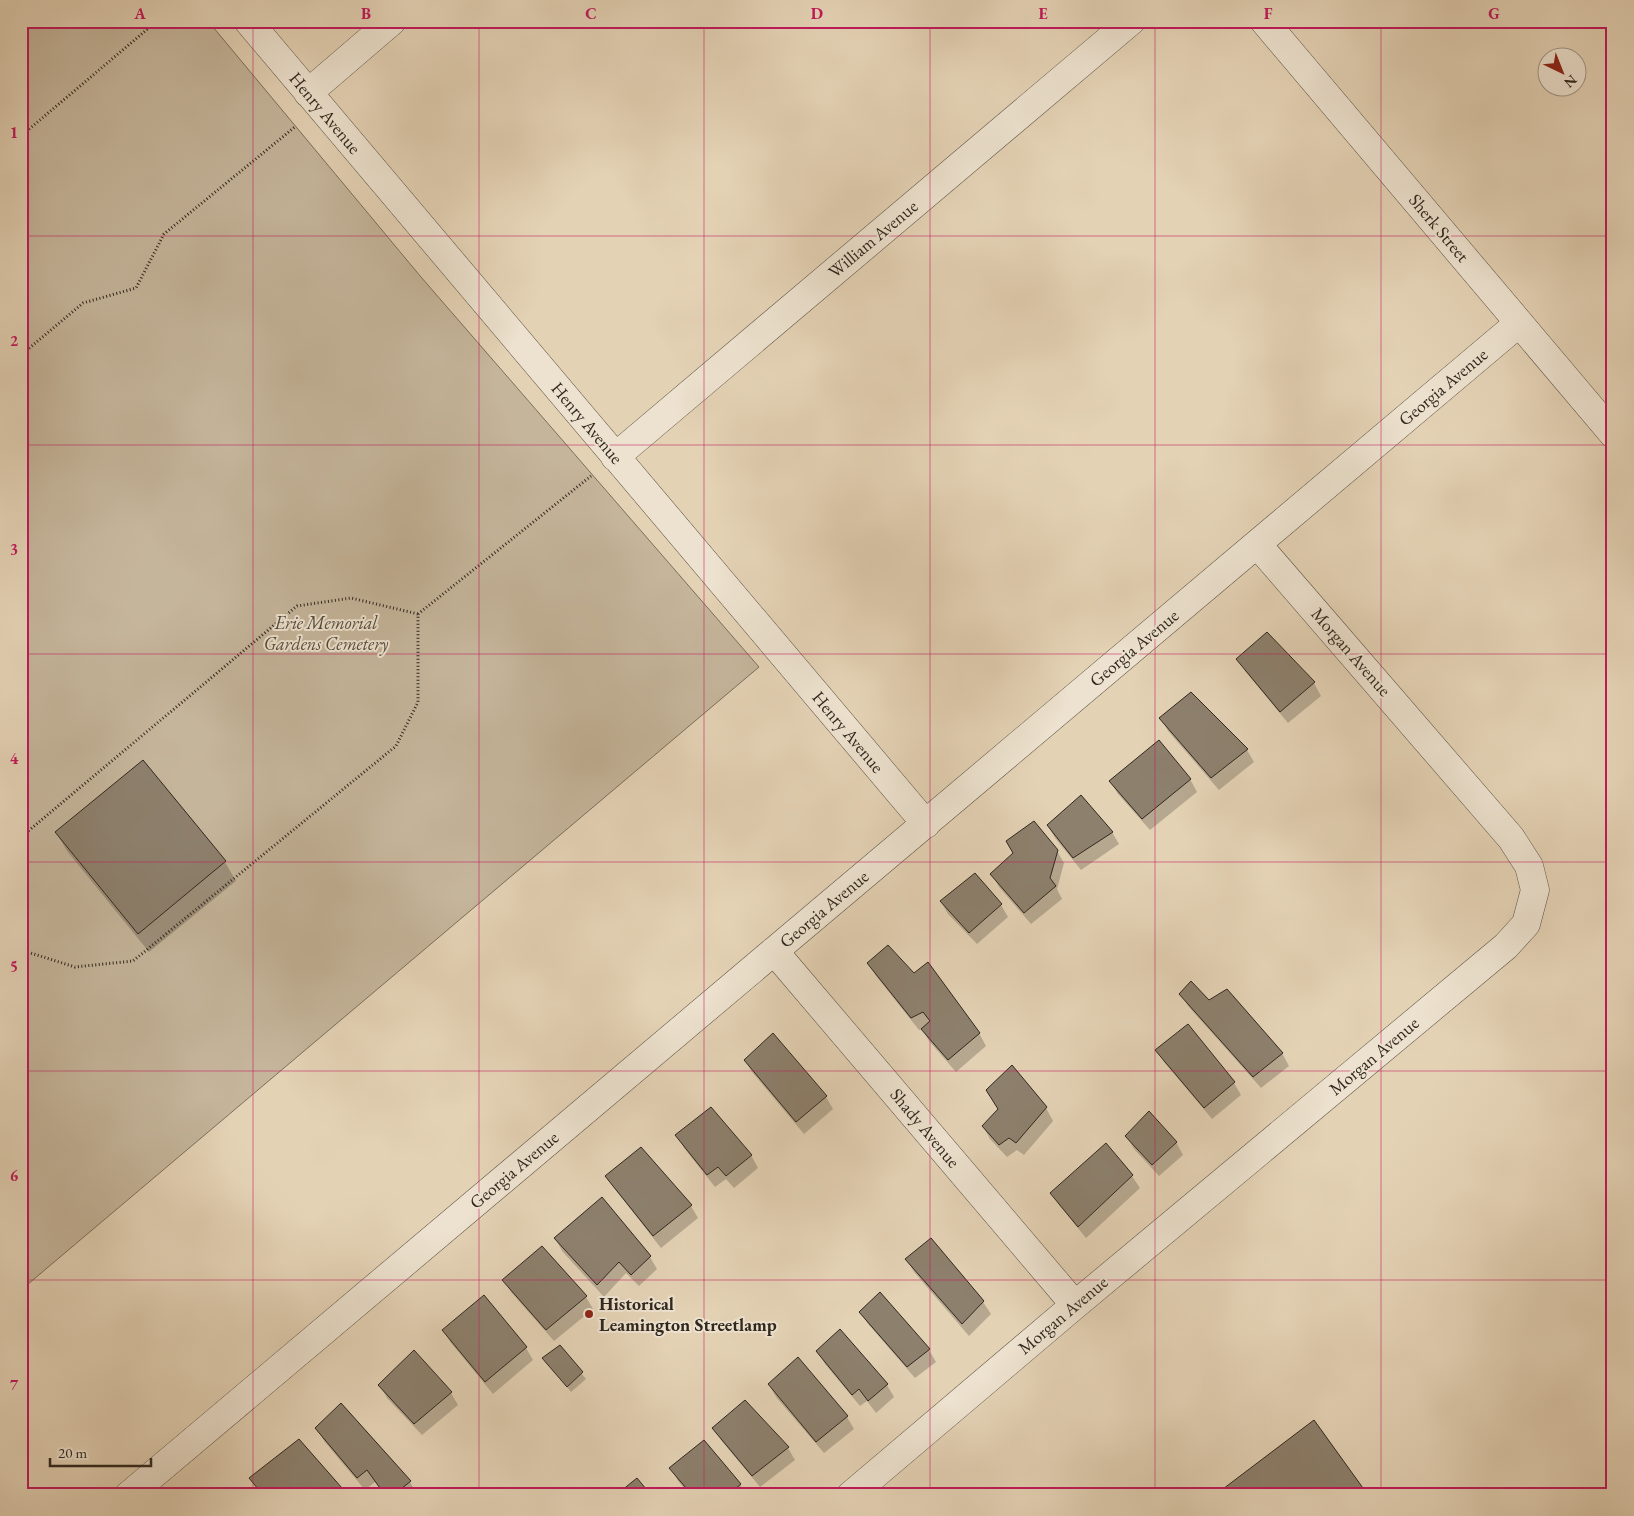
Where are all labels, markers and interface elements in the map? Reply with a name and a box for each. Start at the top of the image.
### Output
text: A [133,3,146,24]
text: B [361,3,371,24]
text: C [585,3,597,24]
text: D [811,3,823,24]
text: E [1038,3,1048,24]
text: F [1264,3,1273,24]
text: G [1488,3,1500,24]
north arrow [1536,48,1586,98]
street label: Henry Avenue [284,67,366,158]
text: N [1560,71,1581,92]
text: 1 [10,122,18,143]
street label: Sherk Street [1404,189,1475,267]
street label: William Avenue [823,194,922,283]
text: 2 [10,330,19,351]
street label: Georgia Avenue [1393,343,1492,431]
street label: Henry Avenue [546,377,628,468]
text: 3 [10,539,18,560]
street label: Morgan Avenue [1306,602,1396,701]
street label: Georgia Avenue [1084,604,1183,692]
park label: Erie Memorial Gardens Cemetery [264,611,389,656]
street label: Henry Avenue [807,686,889,777]
text: 4 [10,748,19,769]
street label: Georgia Avenue [774,865,873,953]
text: 5 [10,956,18,977]
street label: Morgan Avenue [1324,1011,1423,1100]
street label: Shady Avenue [885,1083,965,1172]
street label: Georgia Avenue [464,1126,563,1214]
text: 6 [10,1165,19,1186]
street label: Morgan Avenue [1013,1270,1112,1359]
place label: Historical Leamington Streetlamp [599,1292,777,1336]
marker: Historical Leamington Streetlamp [583,1308,595,1320]
text: 7 [10,1374,19,1395]
scale bar [50,1436,151,1468]
text: 20 m [58,1443,87,1462]

